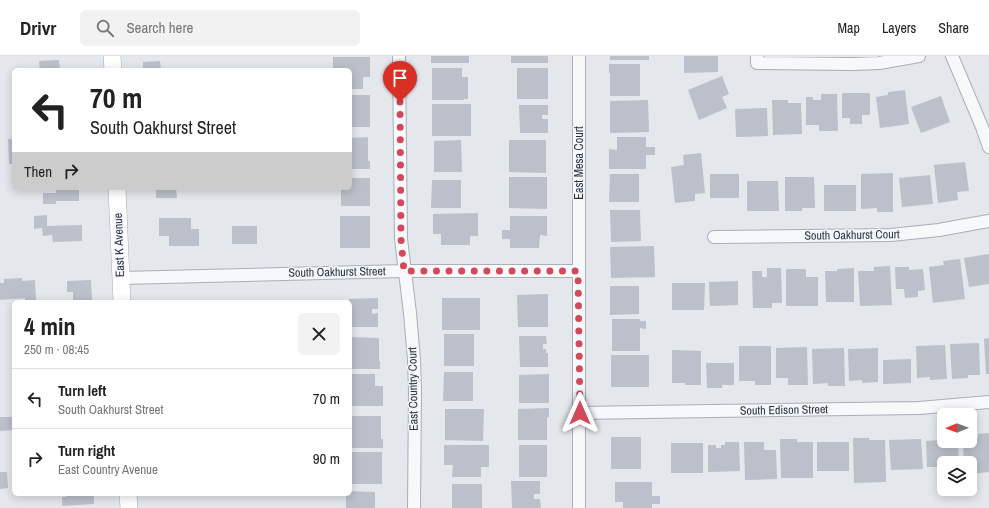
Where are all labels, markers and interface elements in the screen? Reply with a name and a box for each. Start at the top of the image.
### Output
search box [80,10,360,46]
text: Drivr [20,15,56,41]
icon: search [94,17,116,39]
text: Search here [126,17,193,38]
text: Map [838,19,860,37]
text: Layers [882,19,916,37]
text: Share [938,19,969,37]
pin [383,61,417,102]
icon: arrive [389,67,411,89]
text: 70 m [90,79,142,117]
icon: left [24,84,76,136]
text: South Oakhurst Street [90,115,236,140]
street label: East Mesa Court [571,126,587,200]
icon: right [60,160,82,182]
text: Then [24,161,52,182]
street label: East K Avenue [110,213,128,277]
street label: South Oakhurst Court [804,226,900,244]
street label: South Oakhurst Street [288,263,386,281]
text: 4 min [24,310,75,342]
button: close [298,313,340,355]
text: 250 m · 08:45 [24,341,89,358]
street label: East Country Court [404,347,422,431]
text: Turn left [58,380,106,401]
icon: left [24,388,46,410]
text: 70 m [313,388,340,409]
position arrow [559,392,601,434]
text: South Oakhurst Street [58,401,163,418]
street label: South Edison Street [740,401,828,419]
north arrow [937,408,977,448]
map controls [937,408,977,496]
text: Turn right [58,440,115,461]
icon: right [24,448,46,470]
text: 90 m [313,448,340,469]
button: layers [937,456,977,496]
text: East Country Avenue [58,461,158,478]

